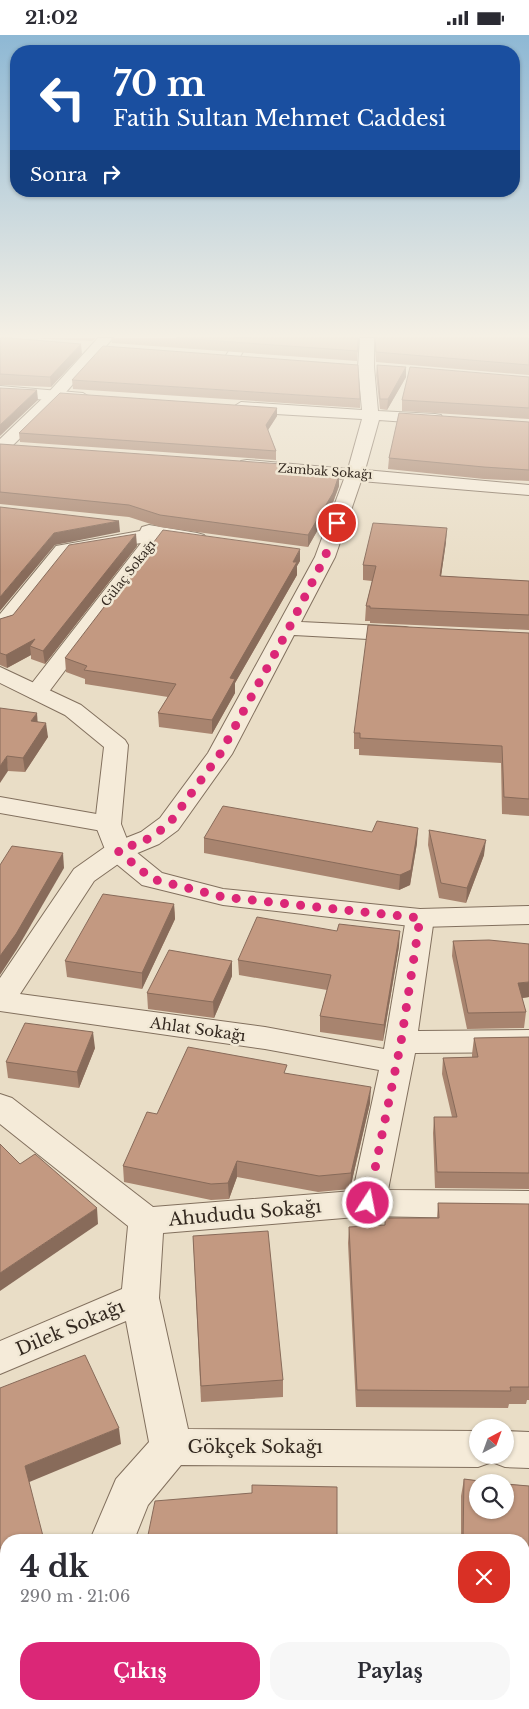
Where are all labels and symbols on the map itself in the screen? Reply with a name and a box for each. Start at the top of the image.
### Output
street label: Zambak Sokağı [277,460,373,482]
pin [316,502,358,544]
street label: Gülaç Sokağı [98,537,158,609]
street label: Ahlat Sokağı [148,1013,247,1045]
position arrow [341,1176,393,1228]
street label: Ahududu Sokağı [167,1195,322,1231]
street label: Dilek Sokağı [13,1295,127,1361]
north arrow [469,1419,514,1464]
street label: Gökçek Sokağı [187,1436,323,1458]

